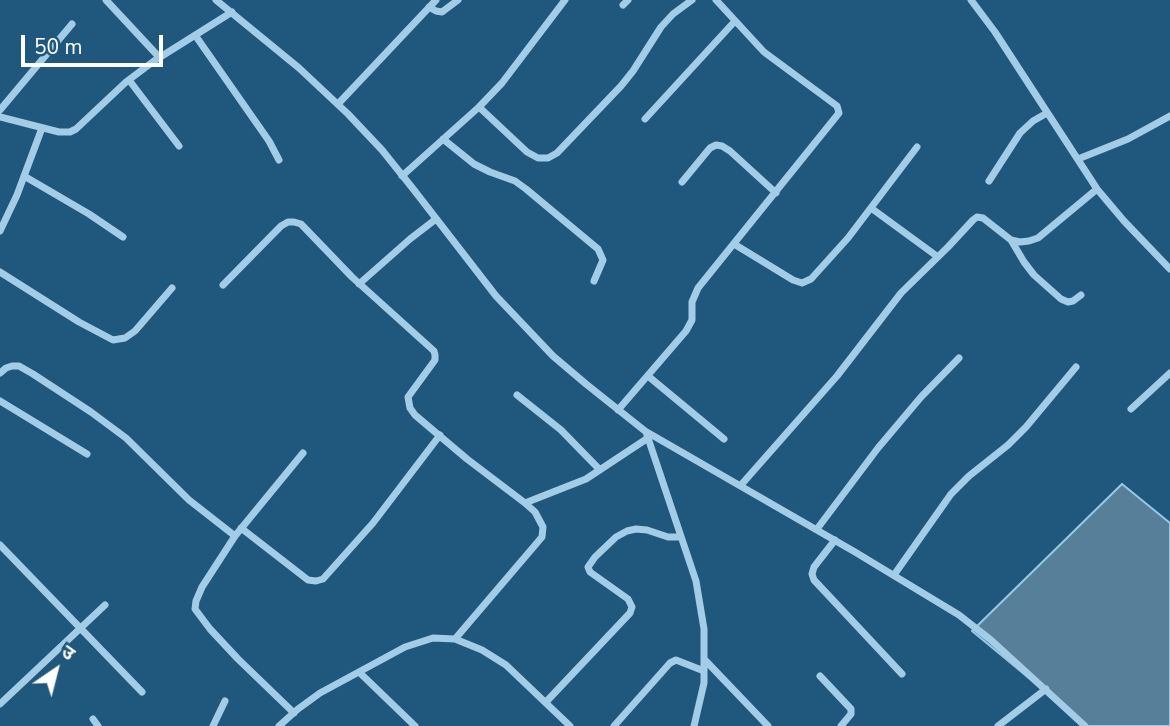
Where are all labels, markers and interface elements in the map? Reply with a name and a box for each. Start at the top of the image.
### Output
scale bar [24,21,166,65]
text: 50 m [34,33,83,61]
north arrow [21,635,91,705]
text: उ [56,639,80,667]

